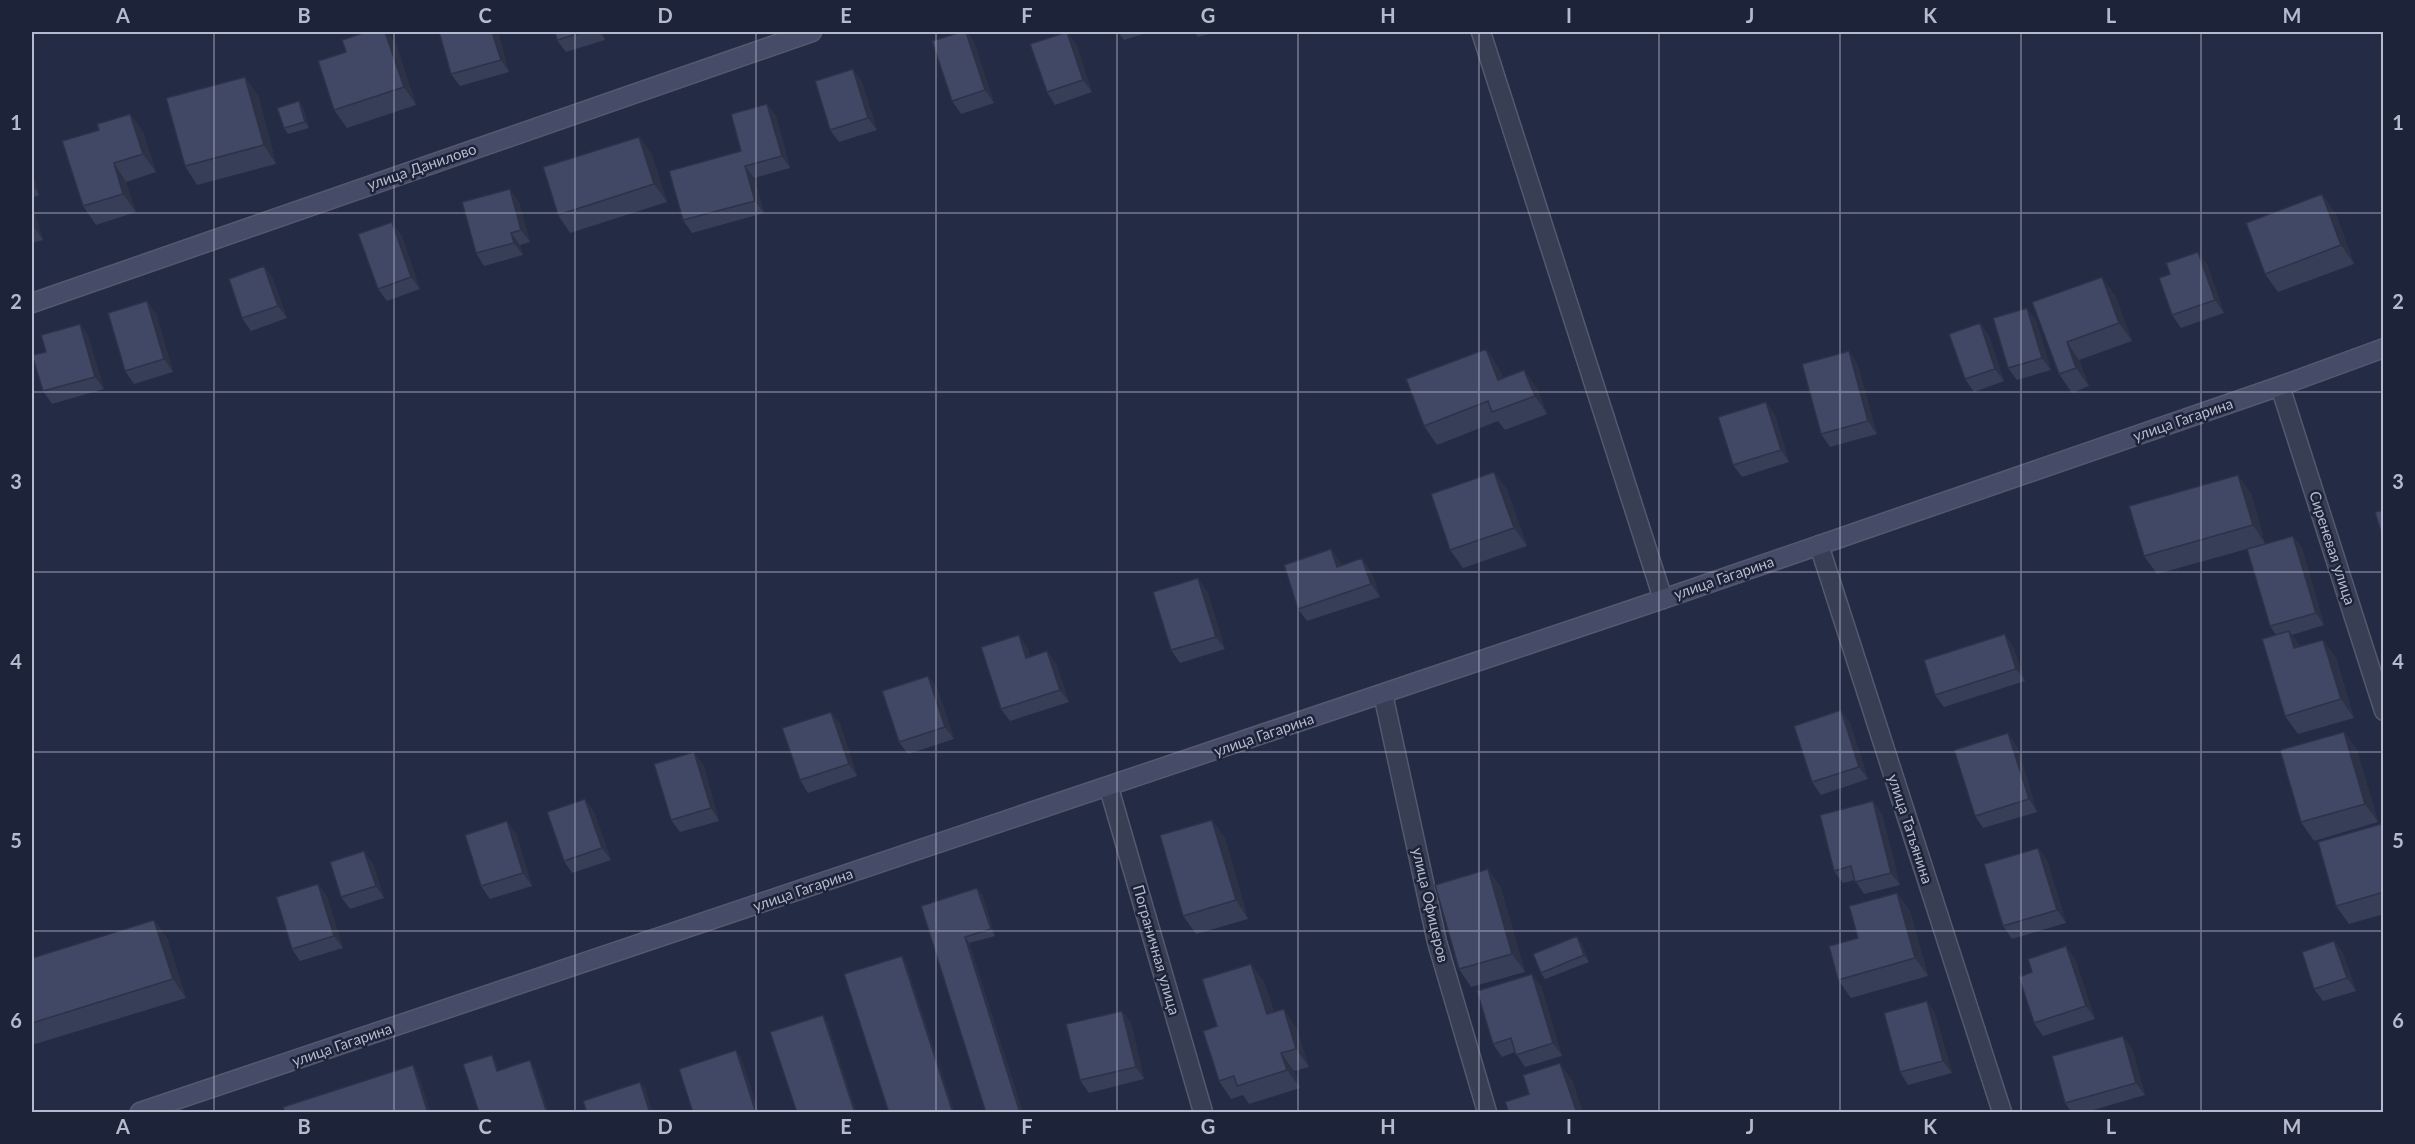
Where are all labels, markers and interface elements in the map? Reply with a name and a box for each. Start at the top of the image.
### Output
text: A [115,3,130,27]
text: B [297,3,311,27]
text: C [478,3,492,27]
text: D [657,3,673,27]
text: E [840,3,852,27]
text: F [1021,3,1033,27]
text: G [1201,3,1215,27]
text: H [1380,3,1396,27]
text: I [1566,3,1572,27]
text: J [1746,3,1754,27]
text: K [1923,3,1937,27]
text: L [2106,3,2117,27]
text: M [2283,3,2301,27]
text: 1 [10,110,22,134]
text: 1 [2392,110,2404,134]
street label: улица Данилово [365,139,479,193]
text: 2 [10,289,22,313]
text: 2 [2392,289,2404,313]
street label: улица Гагарина [2130,394,2235,445]
text: 3 [10,469,22,493]
text: 3 [2392,469,2404,493]
street label: Сиреневая улица [2306,489,2360,607]
street label: улица Гагарина [1671,552,1776,603]
text: 4 [10,649,22,673]
text: 4 [2392,649,2404,673]
street label: улица Гагарина [1211,709,1316,760]
street label: улица Татьянина [1885,772,1937,886]
text: 5 [10,828,22,852]
text: 5 [2392,828,2404,852]
street label: улица Офицеров [1409,846,1453,964]
street label: улица Гагарина [750,864,855,915]
street label: Пограничная улица [1130,883,1184,1017]
text: 6 [10,1008,22,1032]
text: 6 [2392,1008,2404,1032]
street label: улица Гагарина [289,1019,394,1070]
text: A [115,1114,130,1138]
text: B [297,1114,311,1138]
text: C [478,1114,492,1138]
text: D [657,1114,673,1138]
text: E [840,1114,852,1138]
text: F [1021,1114,1033,1138]
text: G [1201,1114,1215,1138]
text: H [1380,1114,1396,1138]
text: I [1566,1114,1572,1138]
text: J [1746,1114,1754,1138]
text: K [1923,1114,1937,1138]
text: L [2106,1114,2117,1138]
text: M [2283,1114,2301,1138]

